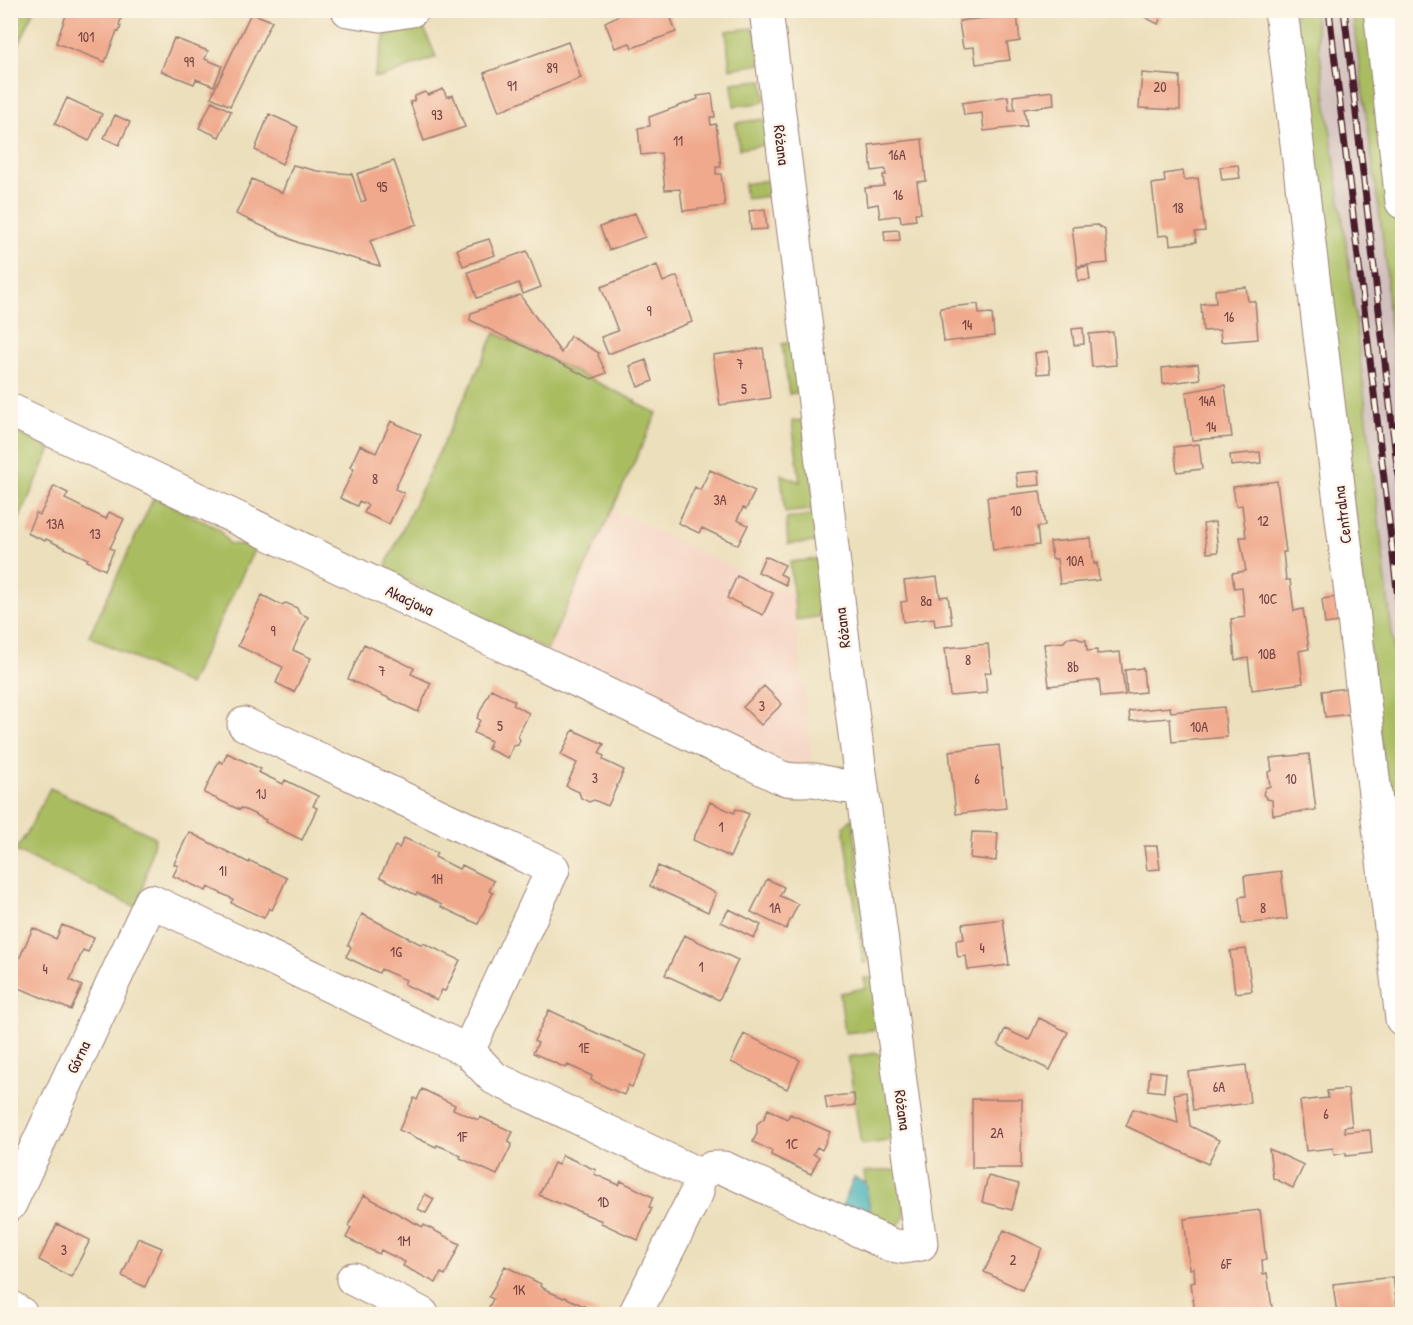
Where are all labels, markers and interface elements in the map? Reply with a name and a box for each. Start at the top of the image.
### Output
house number: 101 [78,27,94,46]
house number: 99 [184,52,194,71]
house number: 89 [546,58,558,77]
house number: 91 [507,76,517,95]
house number: 20 [1154,77,1166,96]
house number: 93 [431,105,443,124]
street label: Różana [769,124,795,166]
house number: 11 [673,131,683,150]
house number: 16A [888,145,906,164]
house number: 95 [376,177,388,196]
house number: 16 [893,185,904,204]
house number: 18 [1172,198,1184,217]
house number: 9 [646,301,652,320]
house number: 16 [1224,307,1235,326]
house number: 14 [962,315,972,334]
house number: 7 [737,354,744,373]
house number: 5 [741,379,747,398]
house number: 14A [1198,391,1216,410]
house number: 14 [1206,417,1216,436]
house number: 8 [372,469,378,488]
street label: Centralna [1328,485,1356,545]
house number: 3A [713,490,727,509]
house number: 10 [1010,501,1022,520]
house number: 12 [1257,511,1269,530]
house number: 13A [46,514,64,533]
house number: 13 [89,524,101,543]
house number: 10A [1066,551,1084,570]
street label: Akacjowa [382,579,438,621]
house number: 10C [1258,589,1278,608]
house number: 8a [920,591,932,610]
street label: Różana [829,607,855,649]
house number: 9 [270,621,276,640]
house number: 10B [1258,644,1276,663]
house number: 8 [965,650,971,669]
house number: 8b [1067,657,1079,676]
house number: 7 [379,661,386,680]
house number: 3 [759,696,765,715]
house number: 5 [497,716,503,735]
house number: 10A [1190,717,1208,736]
house number: 3 [592,768,598,787]
house number: 6 [974,769,980,788]
house number: 10 [1285,769,1297,788]
house number: 1J [256,784,266,803]
house number: 1 [718,817,724,836]
house number: 1I [219,861,227,880]
house number: 1H [431,869,443,888]
house number: 1A [769,898,781,917]
house number: 8 [1260,898,1266,917]
house number: 4 [979,938,985,957]
house number: 1G [390,942,402,961]
house number: 1 [698,957,704,976]
house number: 4 [42,959,48,978]
street label: Górna [61,1037,95,1077]
house number: 1E [578,1038,590,1057]
house number: 6A [1213,1077,1225,1096]
street label: Różana [889,1088,917,1132]
house number: 6 [1323,1104,1329,1123]
house number: 2A [990,1123,1004,1142]
house number: 1F [457,1127,468,1146]
house number: 1C [786,1134,799,1153]
house number: 1D [597,1192,609,1211]
house number: 1M [397,1231,411,1250]
house number: 3 [61,1240,67,1259]
house number: 2 [1010,1250,1017,1269]
house number: 6F [1221,1254,1232,1273]
house number: 1K [513,1280,526,1299]

